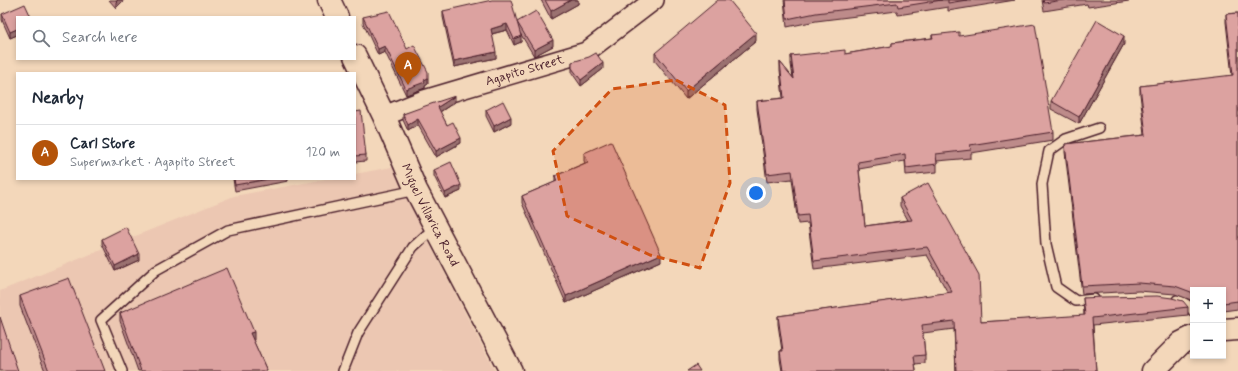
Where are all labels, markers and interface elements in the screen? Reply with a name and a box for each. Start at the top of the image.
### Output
search box [16,16,356,60]
icon: search [30,27,52,49]
text: Search here [62,28,138,48]
street label: Agapito Street [483,50,566,90]
pin: A [395,52,421,85]
text: Nearby [32,87,84,109]
text: Carl Store [70,134,135,154]
text: A [41,144,49,161]
text: 120 m [306,144,340,161]
text: Supermarket · Agapito Street [70,154,235,171]
street label: Miguel Villarica Road [397,161,463,269]
your location [746,183,766,203]
map controls [1190,287,1226,359]
button: + [1190,287,1226,323]
button: − [1190,323,1226,359]

